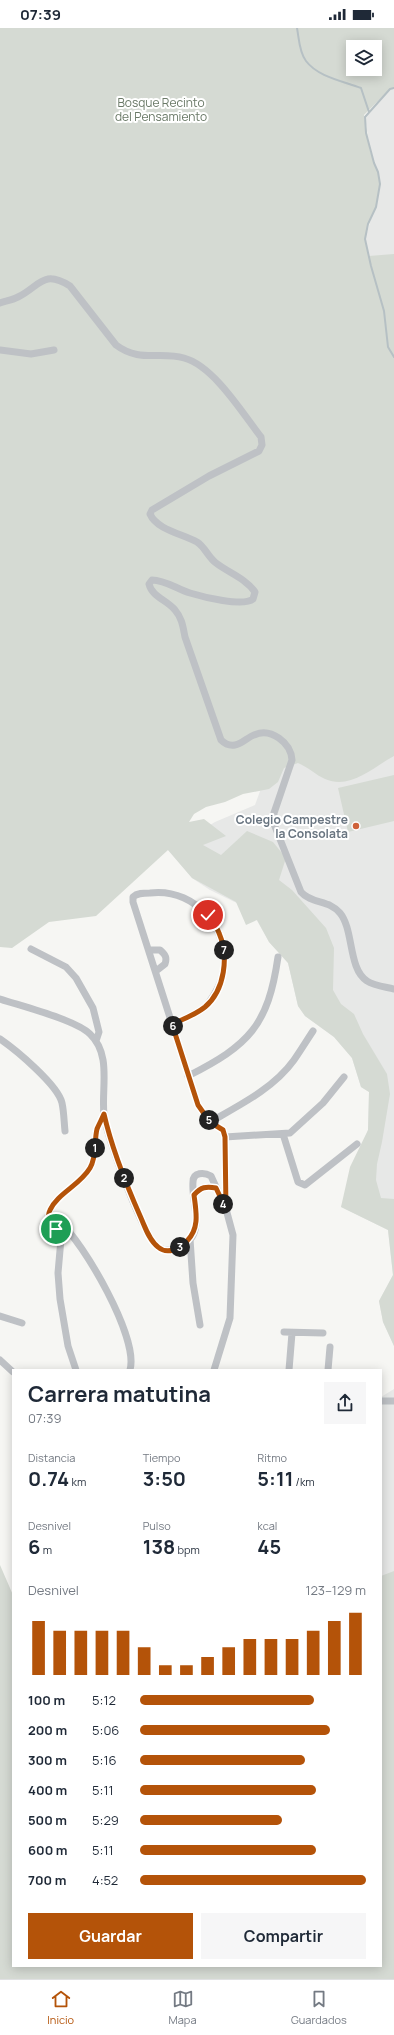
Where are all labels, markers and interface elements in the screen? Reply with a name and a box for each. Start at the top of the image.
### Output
text: 07:39 [20,4,61,25]
map controls [346,40,382,76]
button: layers [346,40,382,76]
park label: Bosque Recinto del Pensamiento [115,94,207,125]
place label: Colegio Campestre la Consolata [236,811,348,842]
marker: Colegio Campestre la Consolata [351,821,361,831]
pin [191,898,225,932]
icon: check [197,904,219,926]
pin: 7 [214,940,234,960]
text: 7 [221,942,227,957]
pin: 6 [163,1016,183,1036]
text: 6 [170,1018,176,1033]
pin: 5 [199,1110,219,1130]
text: 5 [206,1112,212,1127]
pin: 1 [85,1138,105,1158]
text: 1 [93,1140,97,1155]
pin: 2 [114,1168,134,1188]
text: 2 [121,1170,127,1185]
pin: 4 [213,1194,233,1214]
text: 4 [220,1196,226,1211]
pin [39,1212,73,1246]
icon: arrive [45,1218,67,1240]
pin: 3 [170,1237,190,1257]
text: 3 [177,1239,183,1254]
text: Carrera matutina [28,1379,211,1409]
button: share [324,1382,366,1424]
text: 07:39 [28,1409,62,1427]
text: Distancia [28,1450,75,1465]
text: Tiempo [143,1450,180,1465]
text: Ritmo [257,1450,287,1465]
text: 0.74 [28,1465,69,1492]
text: 3:50 [143,1465,186,1492]
text: 5:11 [257,1465,293,1492]
text: km [69,1474,86,1489]
text: /km [293,1474,315,1489]
text: Desnivel [28,1518,71,1533]
text: Pulso [143,1518,171,1533]
text: kcal [257,1518,277,1533]
text: 6 [28,1533,40,1560]
text: 138 [143,1533,175,1560]
text: 45 [257,1533,281,1560]
text: m [40,1542,52,1557]
text: bpm [175,1542,200,1557]
text: Desnivel [28,1581,79,1599]
text: 123–129 m [305,1581,366,1599]
text: 100 m [28,1691,65,1709]
text: 5:12 [92,1691,116,1709]
text: 200 m [28,1721,67,1739]
text: 5:06 [92,1721,119,1739]
text: 300 m [28,1751,67,1769]
text: 5:16 [92,1751,117,1769]
text: 400 m [28,1781,67,1799]
text: 5:11 [92,1781,114,1799]
text: 500 m [28,1811,67,1829]
text: 5:29 [92,1811,119,1829]
text: 600 m [28,1841,67,1859]
text: 5:11 [92,1841,114,1859]
text: 700 m [28,1871,66,1889]
text: 4:52 [92,1871,118,1889]
button: Guardar [28,1913,193,1959]
button: Compartir [201,1913,366,1959]
tab: Inicio [47,1988,74,2027]
tab: Mapa [169,1988,197,2027]
tab: Guardados [291,1988,347,2027]

